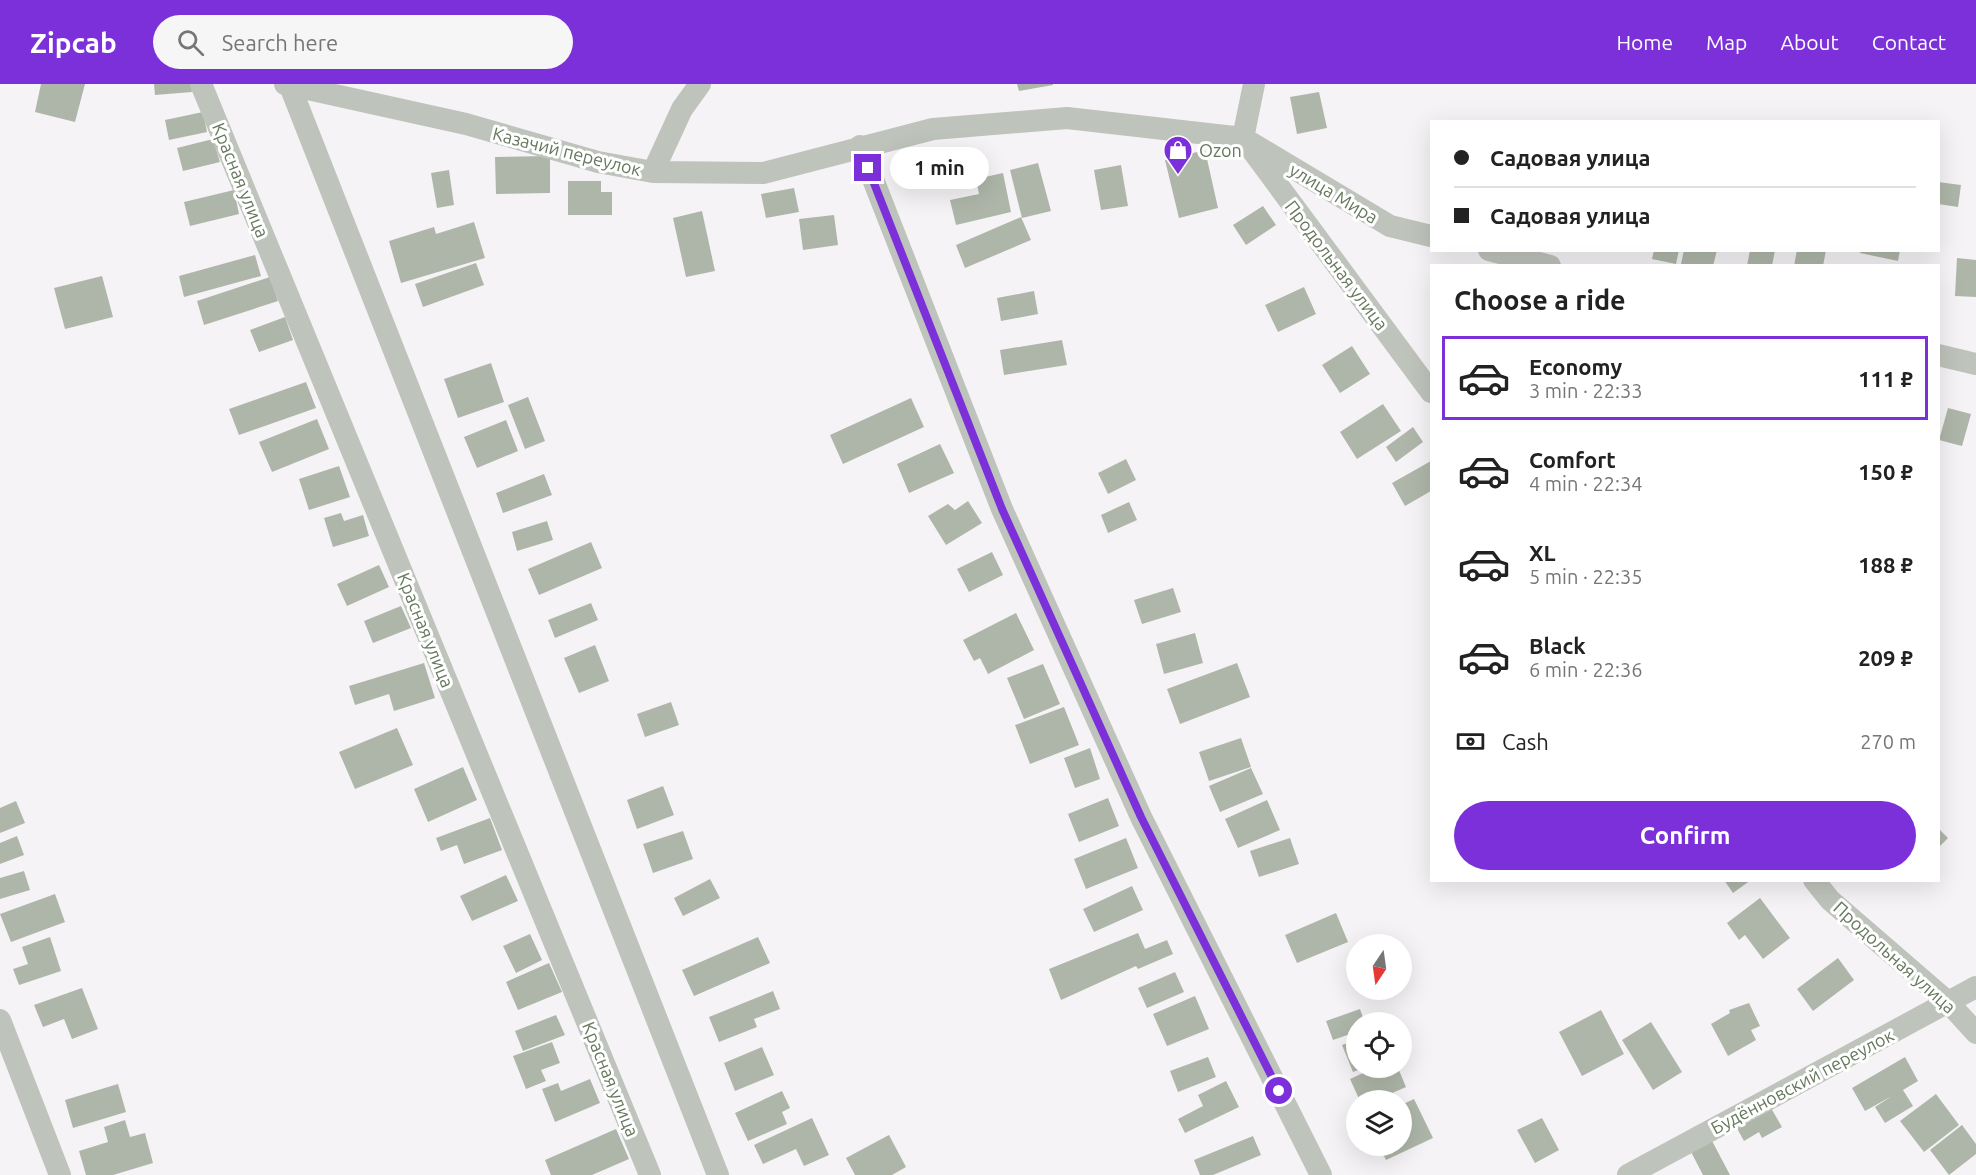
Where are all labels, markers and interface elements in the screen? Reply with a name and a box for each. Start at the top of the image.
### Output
search box [153,15,573,69]
icon: search [174,26,207,59]
text: Zipcab [30,27,117,58]
text: Search here [222,30,338,55]
text: Home [1616,30,1673,54]
text: Map [1706,30,1747,54]
text: About [1780,30,1839,54]
text: Contact [1872,30,1946,54]
street label: Красная улица [209,120,273,240]
street label: Казачий переулок [491,123,643,179]
shop icon: Ozon [1162,134,1194,176]
place label: Ozon [1199,140,1242,160]
text: Садовая улица [1490,145,1650,170]
callout: 1 min [889,147,988,189]
route end [854,154,881,181]
text: 1 min [914,156,965,179]
street label: улица Мира [1286,159,1382,227]
street label: Продольная улица [1282,196,1392,334]
text: Садовая улица [1490,203,1650,228]
text: Choose a ride [1454,285,1626,315]
icon: car [1457,351,1511,405]
text: Economy [1529,354,1622,379]
text: 111 ₽ [1858,366,1913,391]
text: 3 min · 22:33 [1529,379,1643,402]
icon: car [1457,444,1511,498]
text: Comfort [1529,447,1616,472]
text: 150 ₽ [1858,459,1913,484]
text: 4 min · 22:34 [1529,472,1643,495]
icon: car [1457,537,1511,591]
text: XL [1529,540,1556,565]
text: 188 ₽ [1858,552,1913,577]
text: 5 min · 22:35 [1529,565,1643,588]
street label: Красная улица [394,570,458,690]
icon: car [1457,630,1511,684]
text: Black [1529,633,1586,658]
text: 209 ₽ [1858,645,1913,670]
text: 6 min · 22:36 [1529,658,1643,681]
icon: cash [1454,725,1487,758]
text: Cash [1502,729,1549,754]
text: 270 m [1860,730,1916,753]
button: Confirm [1454,801,1916,870]
street label: Продольная улица [1830,897,1960,1017]
north arrow [1346,934,1412,1000]
map controls [1346,934,1412,1156]
button: locate [1346,1012,1412,1078]
street label: Красная улица [579,1019,643,1139]
street label: Будённовский переулок [1707,1024,1897,1138]
route start [1265,1077,1292,1104]
button: layers [1346,1090,1412,1156]

